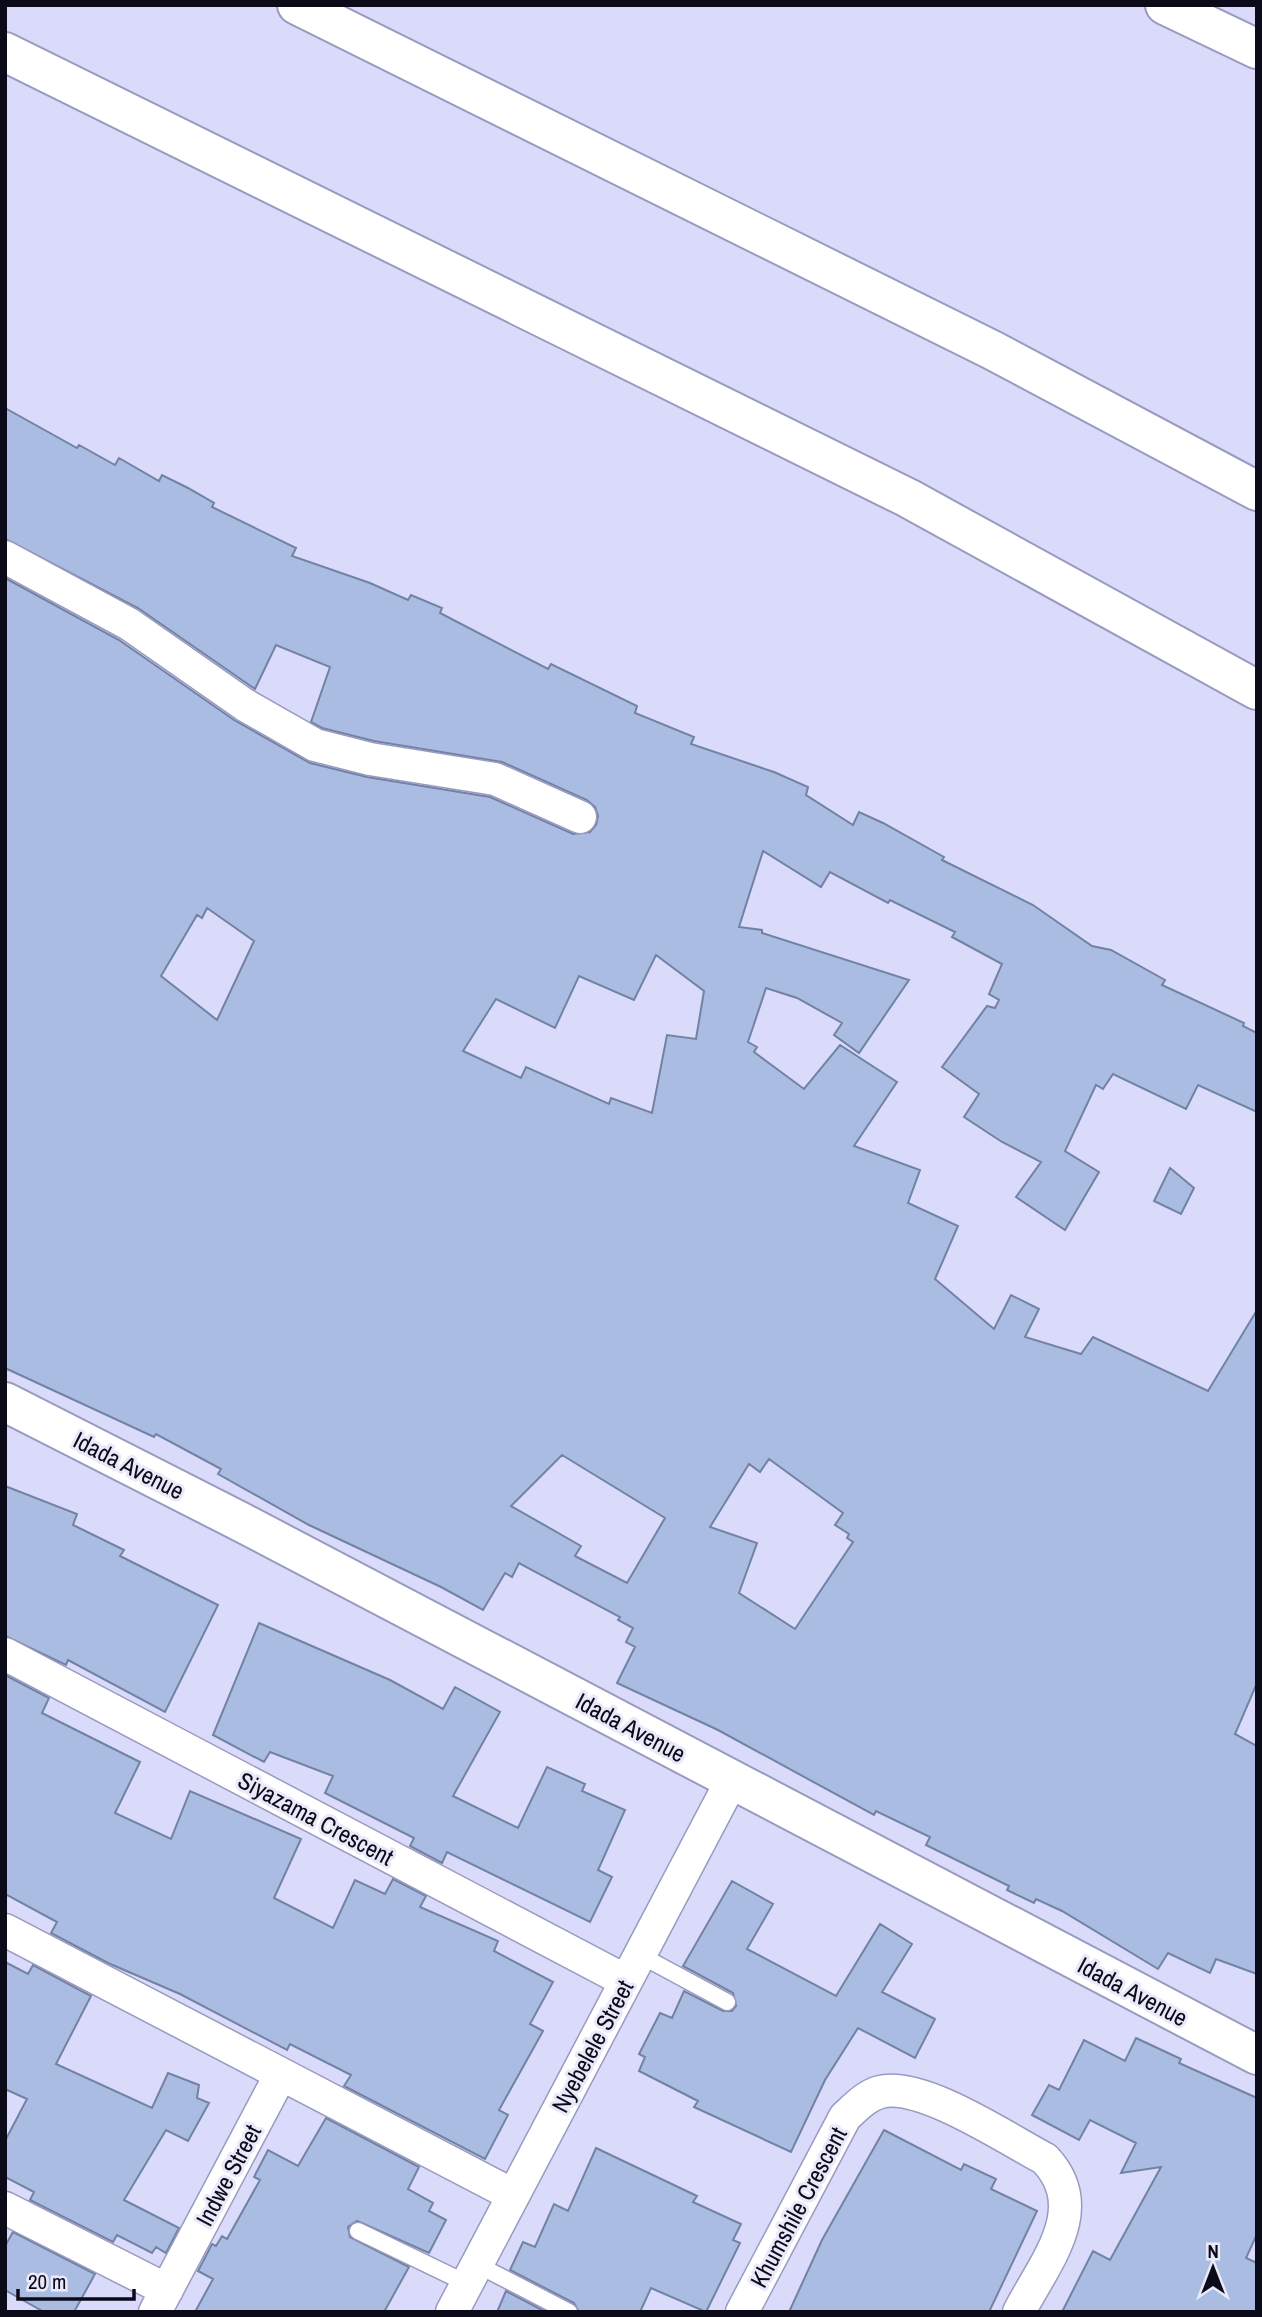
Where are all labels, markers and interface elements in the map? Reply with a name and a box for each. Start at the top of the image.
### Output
street label: Idada Avenue [68,1423,190,1507]
street label: Idada Avenue [570,1685,692,1769]
street label: Siyazama Crescent [233,1764,400,1873]
street label: Idada Avenue [1072,1949,1194,2033]
street label: Nyebelele Street [544,1974,641,2118]
street label: Indwe Street [188,2118,268,2231]
street label: Khumshile Crescent [742,2121,854,2293]
north arrow [1178,2233,1248,2303]
text: N [1207,2238,1219,2264]
scale bar [18,2258,133,2302]
text: 20 m [28,2267,66,2296]

